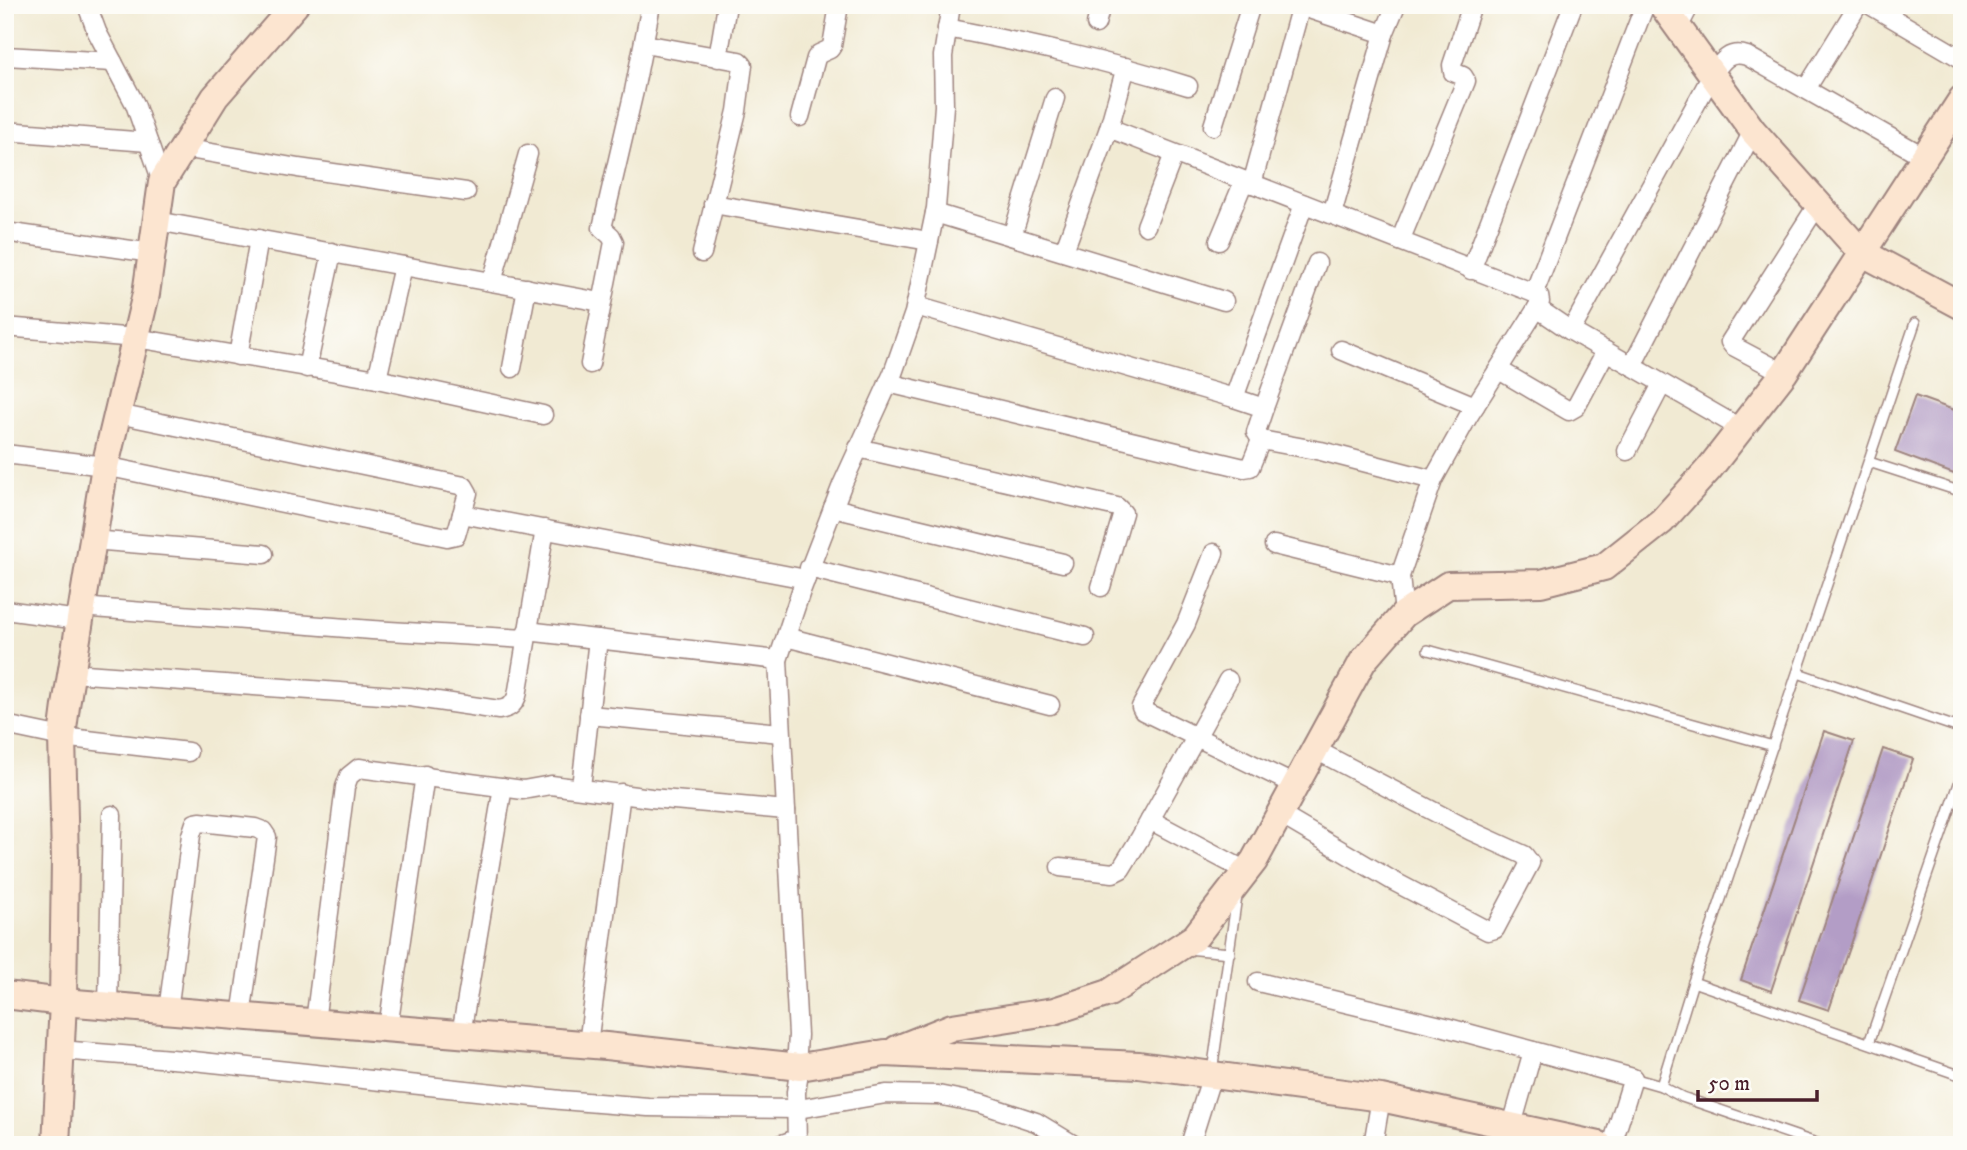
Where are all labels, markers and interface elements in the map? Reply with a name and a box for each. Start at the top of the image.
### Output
scale bar [1698,1059,1816,1103]
text: 50 m [1708,1071,1750,1097]

